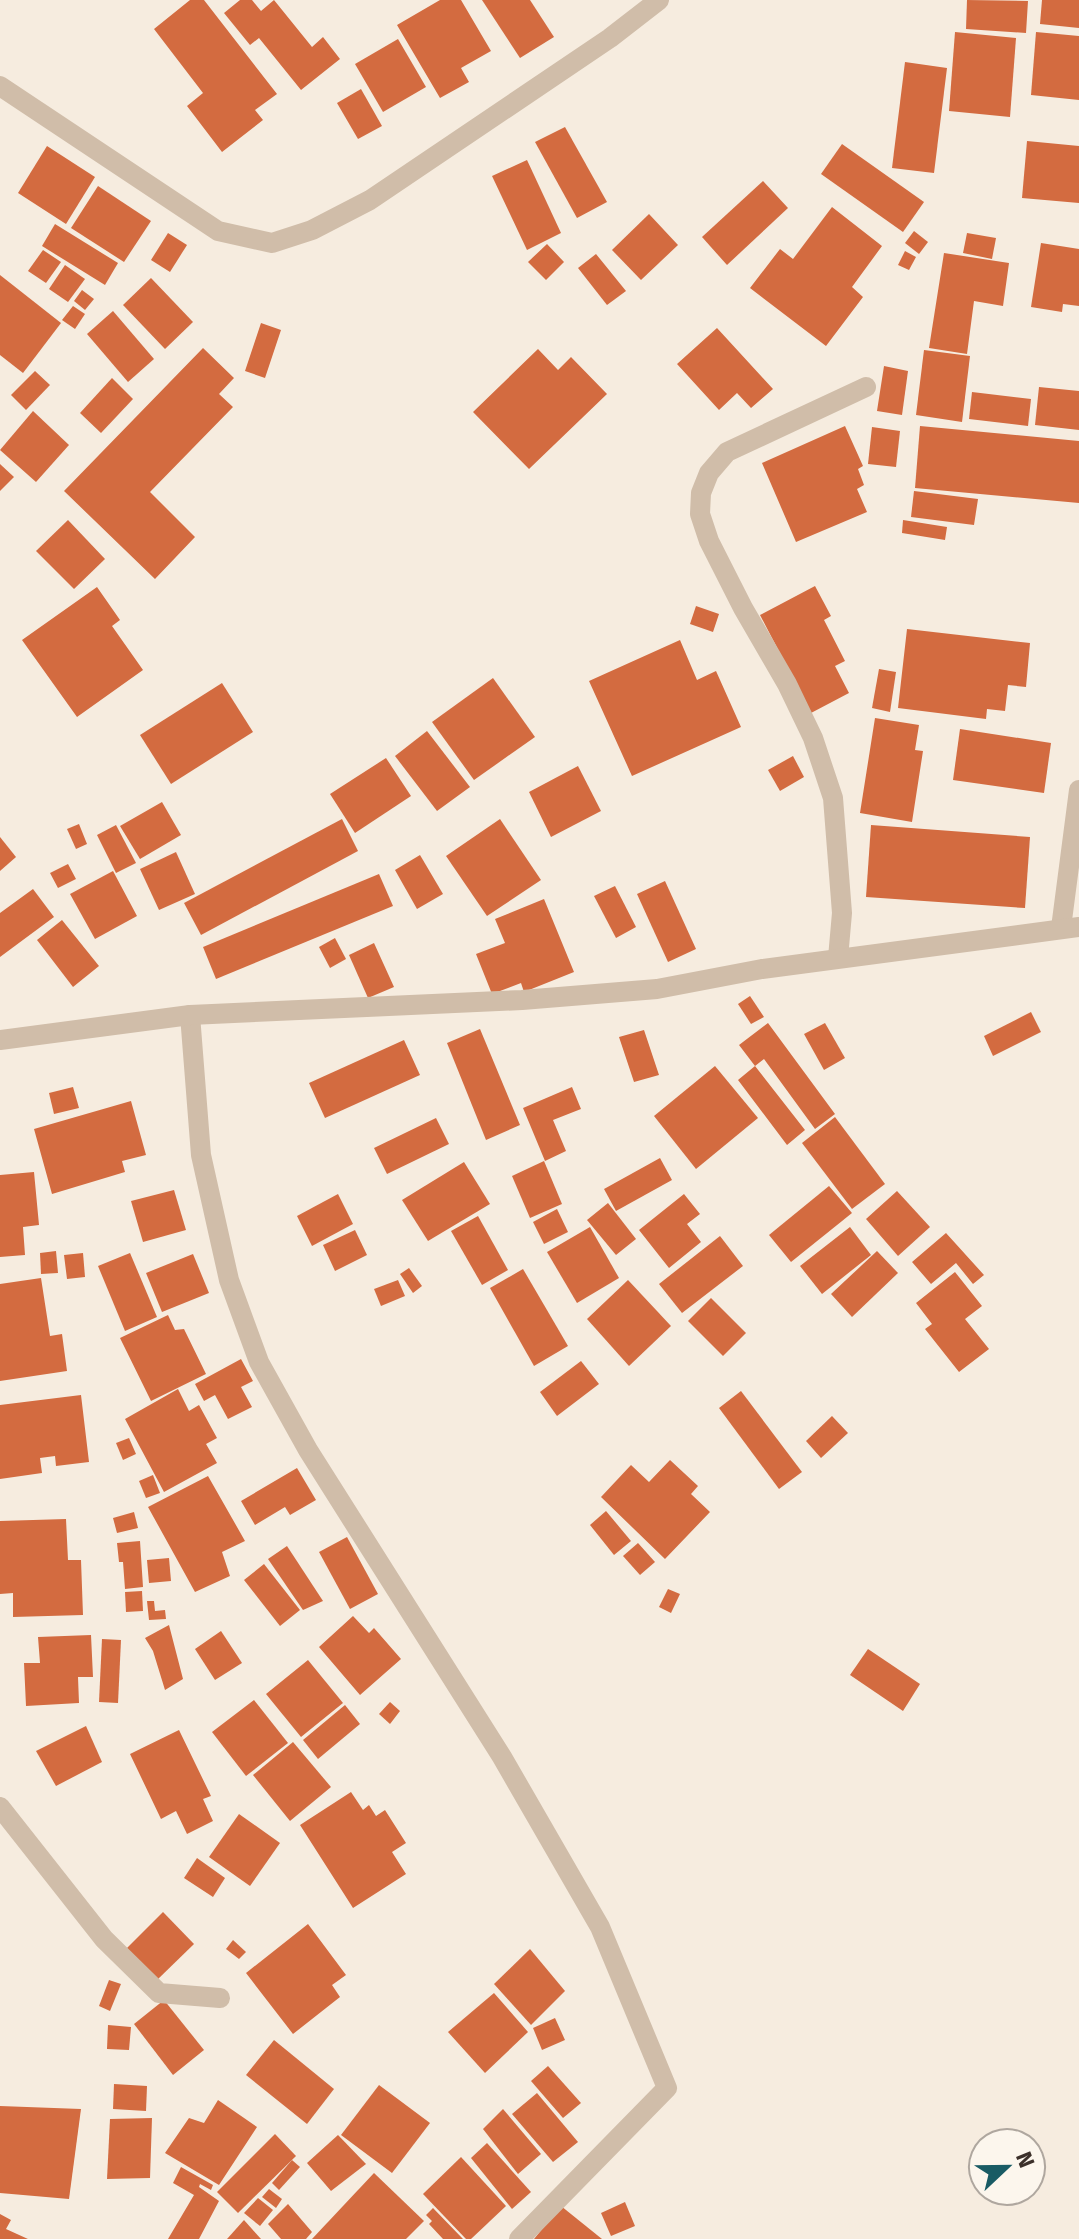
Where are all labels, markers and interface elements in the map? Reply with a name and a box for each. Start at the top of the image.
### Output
north arrow [967,2127,1047,2207]
text: N [1010,2148,1040,2172]

